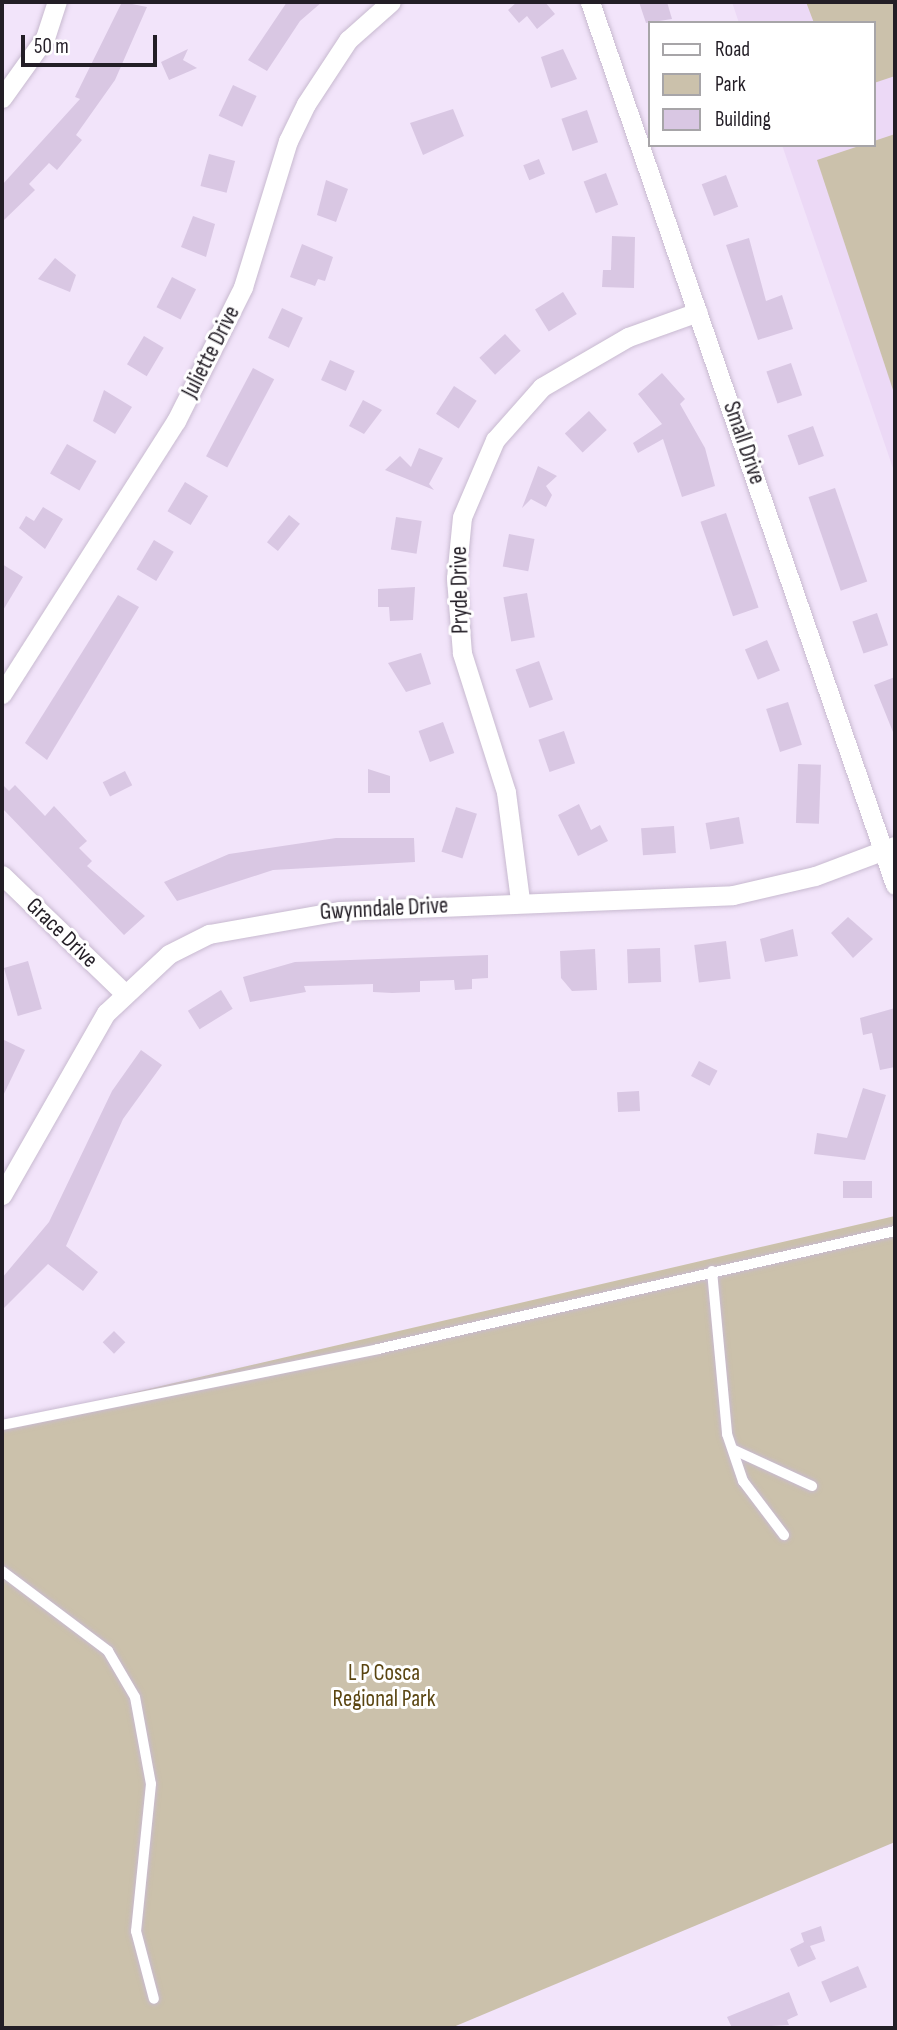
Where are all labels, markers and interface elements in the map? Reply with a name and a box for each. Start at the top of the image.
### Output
scale bar [24,21,161,65]
legend [648,21,876,147]
text: 50 m [34,34,69,59]
text: Road [715,37,750,62]
text: Park [715,72,746,97]
text: Building [715,107,771,132]
street label: Juliette Drive [176,301,246,403]
street label: Small Drive [717,398,771,488]
street label: Pryde Drive [445,546,475,634]
street label: Grace Drive [20,892,104,974]
street label: Gwynndale Drive [319,892,449,926]
park label: L P Cosca Regional Park [333,1659,435,1713]

